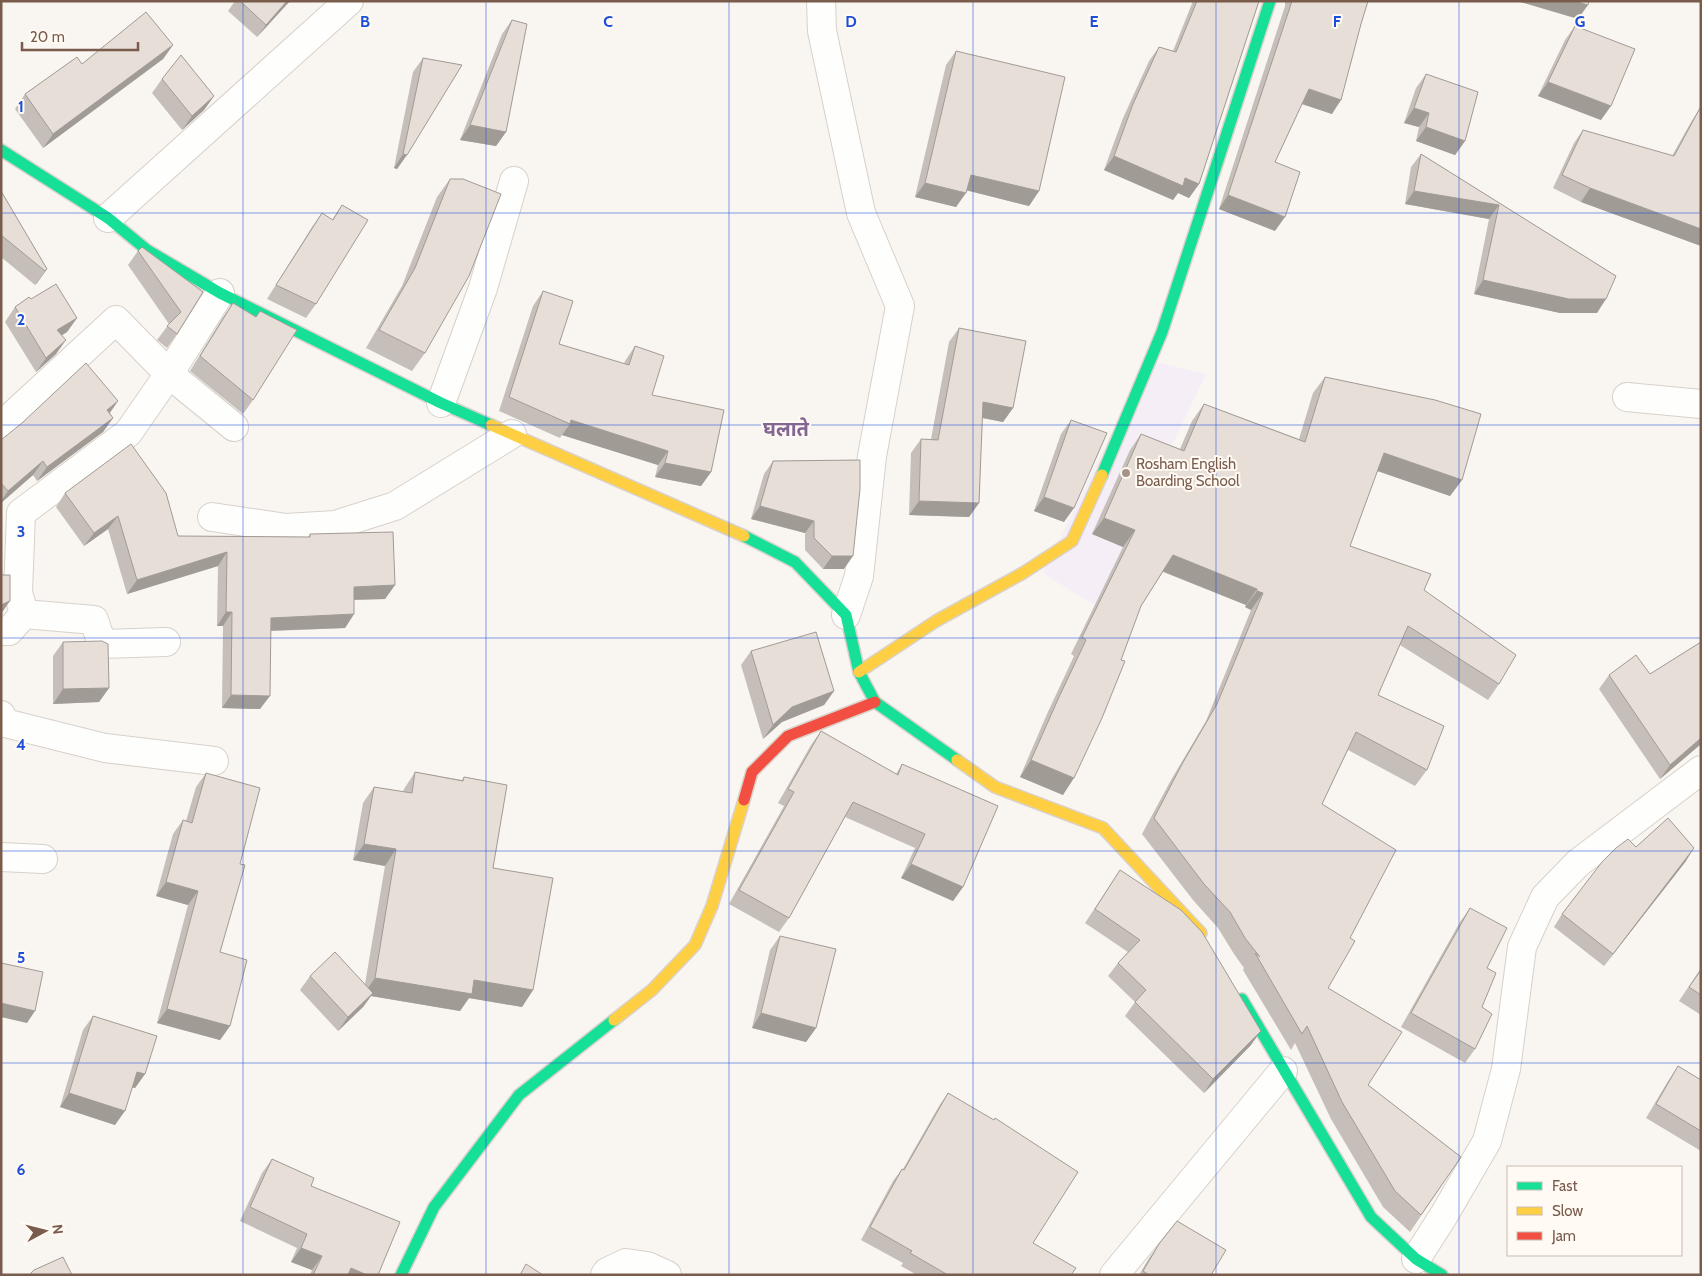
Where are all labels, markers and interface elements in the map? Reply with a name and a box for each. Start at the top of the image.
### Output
text: B [360,12,370,31]
text: C [603,12,613,31]
text: D [845,12,857,31]
text: E [1089,12,1099,31]
text: F [1333,12,1342,31]
text: G [1575,12,1585,31]
scale bar [22,20,139,52]
text: 20 m [30,28,65,46]
text: 1 [18,97,24,116]
text: 2 [17,310,25,329]
district label: घलाते [763,417,810,441]
place label: Rosham English Boarding School [1136,455,1240,490]
marker: Rosham English Boarding School [1120,467,1132,479]
text: 3 [17,522,25,541]
text: 4 [16,735,26,754]
text: 5 [17,948,25,967]
text: 6 [17,1160,26,1179]
legend [1507,1166,1682,1256]
text: Fast [1552,1177,1577,1195]
text: Slow [1552,1202,1583,1220]
north arrow [20,1206,70,1256]
text: N [48,1223,67,1235]
text: Jam [1551,1227,1576,1245]

